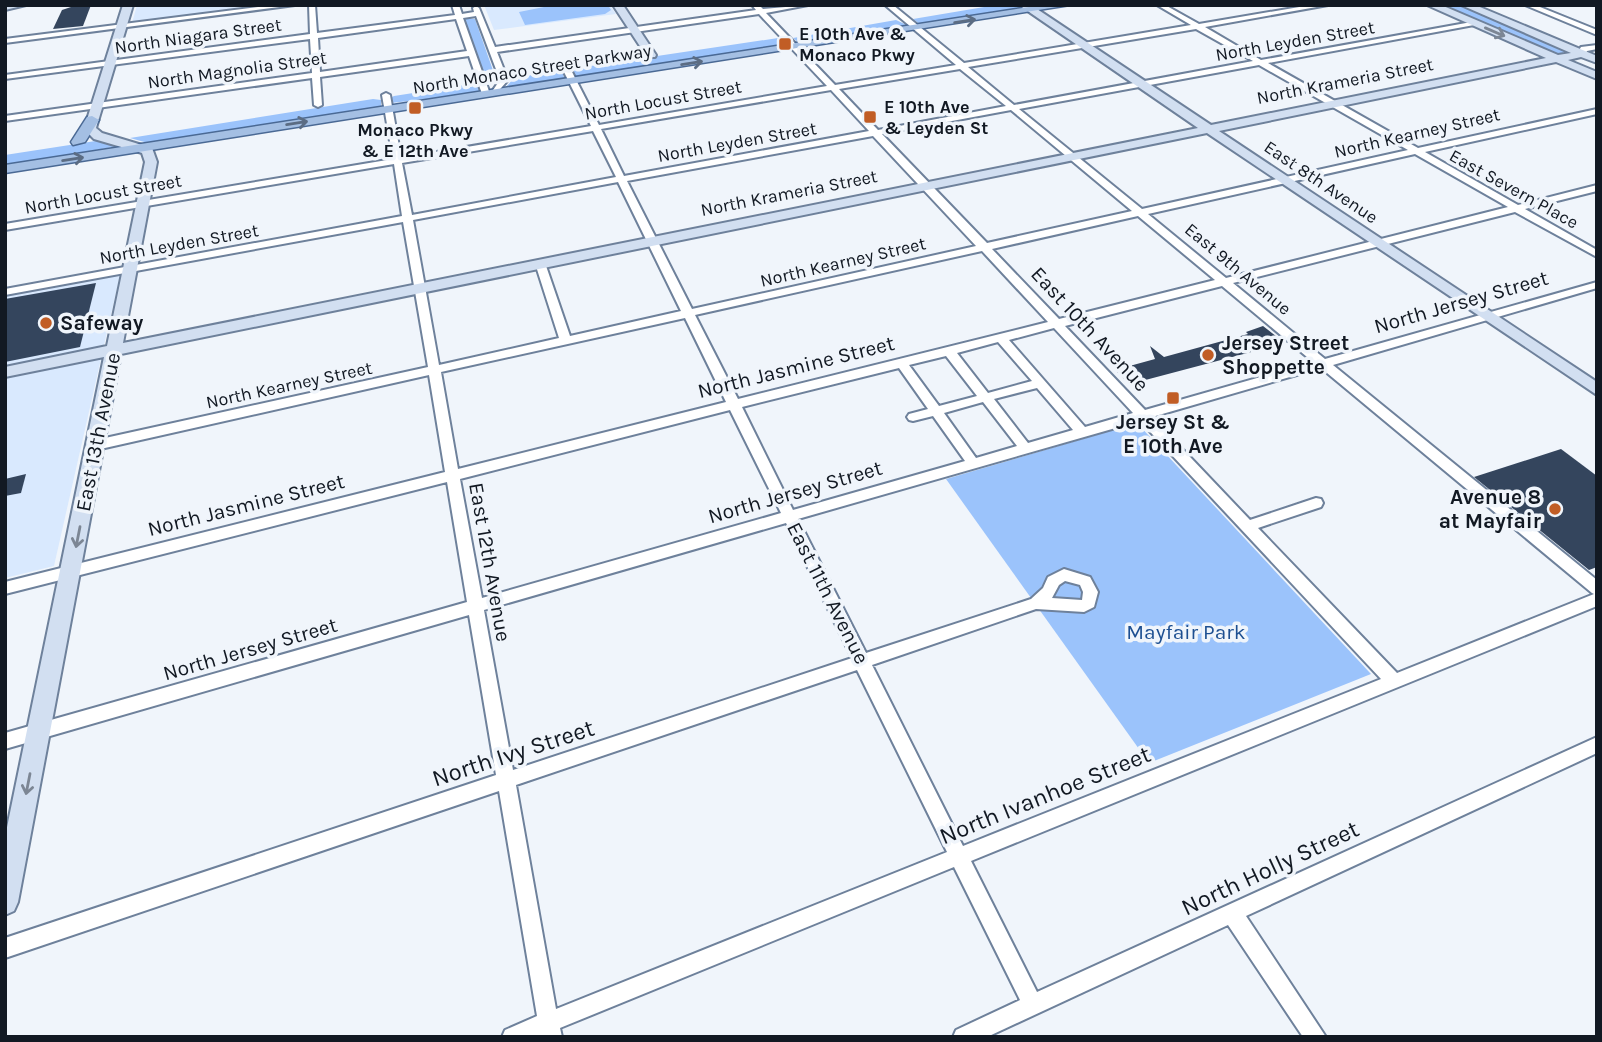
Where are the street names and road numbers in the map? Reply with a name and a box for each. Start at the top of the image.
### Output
street label: North Niagara Street [113,13,283,59]
street label: North Leyden Street [1214,16,1376,66]
street label: North Monaco Street Parkway [411,39,654,99]
street label: North Magnolia Street [146,47,328,93]
street label: North Krameria Street [1255,53,1435,109]
street label: North Locust Street [583,75,743,125]
street label: North Kearney Street [1332,103,1502,163]
street label: North Leyden Street [656,117,818,167]
street label: East 8th Avenue [1260,136,1382,228]
street label: East Severn Place [1446,144,1582,234]
street label: North Krameria Street [699,165,879,221]
street label: North Locust Street [23,169,183,219]
street label: East 9th Avenue [1180,218,1296,320]
street label: North Leyden Street [98,219,260,269]
street label: North Kearney Street [758,232,928,292]
street label: East 10th Avenue [1026,262,1154,396]
street label: North Jersey Street [1371,266,1551,338]
street label: North Jasmine Street [695,331,897,403]
street label: East 13th Avenue [71,351,125,513]
street label: North Kearney Street [204,357,374,413]
street label: North Jersey Street [705,456,885,528]
street label: North Jasmine Street [145,469,347,541]
street label: East 12th Avenue [464,481,516,643]
street label: East 11th Avenue [782,518,874,668]
street label: North Jersey Street [160,613,340,685]
street label: North Ivy Street [428,714,598,792]
street label: North Ivanhoe Street [935,740,1155,850]
street label: North Holly Street [1177,815,1363,921]

